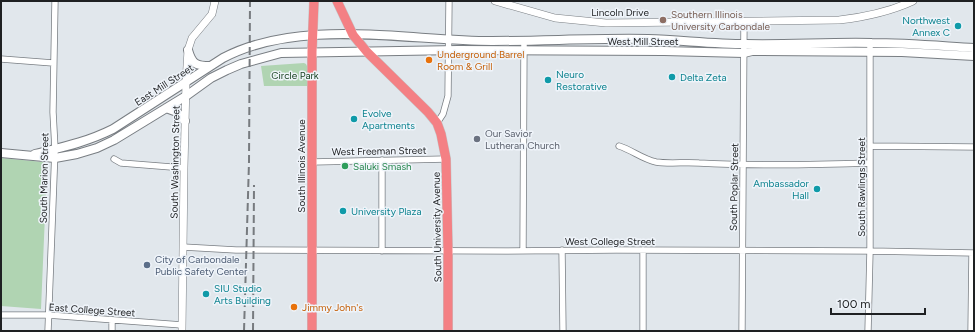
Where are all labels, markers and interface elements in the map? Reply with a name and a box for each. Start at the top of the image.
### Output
street label: Lincoln Drive [591,6,649,19]
place label: Southern Illinois University Carbondale [671,8,770,33]
place label: Northwest Annex C [902,14,950,39]
marker: Southern Illinois University Carbondale [658,15,668,25]
marker: Northwest Annex C [953,21,963,31]
street label: West Mill Street [607,35,679,48]
place label: Underground Barrel Room & Grill [437,48,525,73]
marker: Underground Barrel Room & Grill [424,55,434,65]
street label: East Mill Street [132,61,196,109]
place label: Neuro Restorative [556,68,608,93]
park label: Circle Park [271,69,319,82]
place label: Delta Zeta [680,71,727,84]
marker: Delta Zeta [667,72,677,82]
marker: Neuro Restorative [543,75,553,85]
street label: South Washington Street [168,105,182,219]
place label: Evolve Apartments [362,107,415,132]
marker: Evolve Apartments [349,114,359,124]
street label: South Illinois Avenue [295,119,308,213]
place label: Our Savior Lutheran Church [485,127,560,152]
street label: South Marion Street [37,132,51,223]
marker: Our Savior Lutheran Church [472,134,482,144]
street label: South Rawlings Street [855,137,868,237]
street label: South Poplar Street [727,143,741,231]
street label: West Freeman Street [331,144,427,158]
place label: Saluki Smash [353,160,412,173]
marker: Saluki Smash [340,161,350,171]
street label: South University Avenue [430,171,444,282]
place label: Ambassador Hall [753,177,810,202]
marker: Ambassador Hall [812,184,822,194]
place label: University Plaza [351,205,421,218]
marker: University Plaza [338,206,348,216]
street label: West College Street [565,235,655,248]
place label: City of Carbondale Public Safety Center [155,253,248,278]
marker: City of Carbondale Public Safety Center [142,260,152,270]
place label: SIU Studio Arts Building [214,282,271,307]
marker: SIU Studio Arts Building [201,289,211,299]
scale bar [831,290,925,316]
text: 100 m [837,297,871,311]
street label: East College Street [48,300,136,320]
place label: Jimmy John's [302,301,363,314]
marker: Jimmy John's [289,302,299,312]

